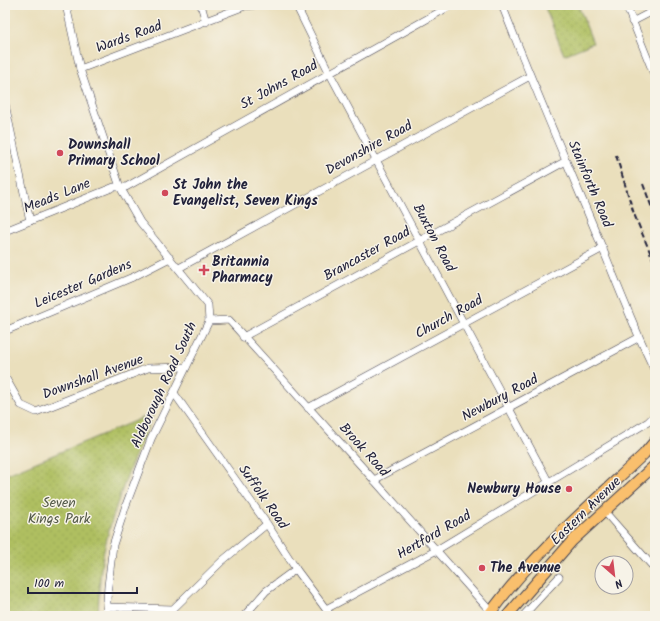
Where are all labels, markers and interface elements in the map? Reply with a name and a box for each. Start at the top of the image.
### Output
street label: Wards Road [93,15,166,59]
street label: St Johns Road [236,54,323,115]
street label: Devonshire Road [321,115,417,181]
place label: Downshall Primary School [68,134,160,172]
street label: Stainforth Road [562,137,619,232]
marker: Downshall Primary School [55,148,65,158]
street label: Meads Lane [20,172,94,219]
place label: St John the Evangelist, Seven Kings [173,174,318,212]
marker: St John the Evangelist, Seven Kings [160,188,170,198]
street label: Buxton Road [407,200,462,277]
street label: Brancaster Road [320,221,415,287]
place label: Britannia Pharmacy [212,251,273,289]
street label: Leicester Gardens [31,254,135,314]
marker: Britannia Pharmacy [199,265,209,275]
street label: Church Road [411,289,488,345]
street label: Aldborough Road South [125,318,203,452]
street label: Downshall Avenue [39,348,147,405]
street label: Newbury Road [458,368,543,427]
street label: Brook Road [334,418,395,483]
street label: Suffolk Road [233,460,294,535]
street label: Eastern Avenue [545,471,627,551]
place label: Newbury House [467,478,561,500]
marker: Newbury House [564,484,574,494]
park label: Seven Kings Park [28,492,91,530]
street label: Hertford Road [393,504,476,565]
north arrow [594,555,634,595]
place label: The Avenue [490,557,561,579]
marker: The Avenue [477,563,487,573]
scale bar [28,569,137,595]
text: N [611,573,626,593]
text: 100 m [34,574,65,593]

